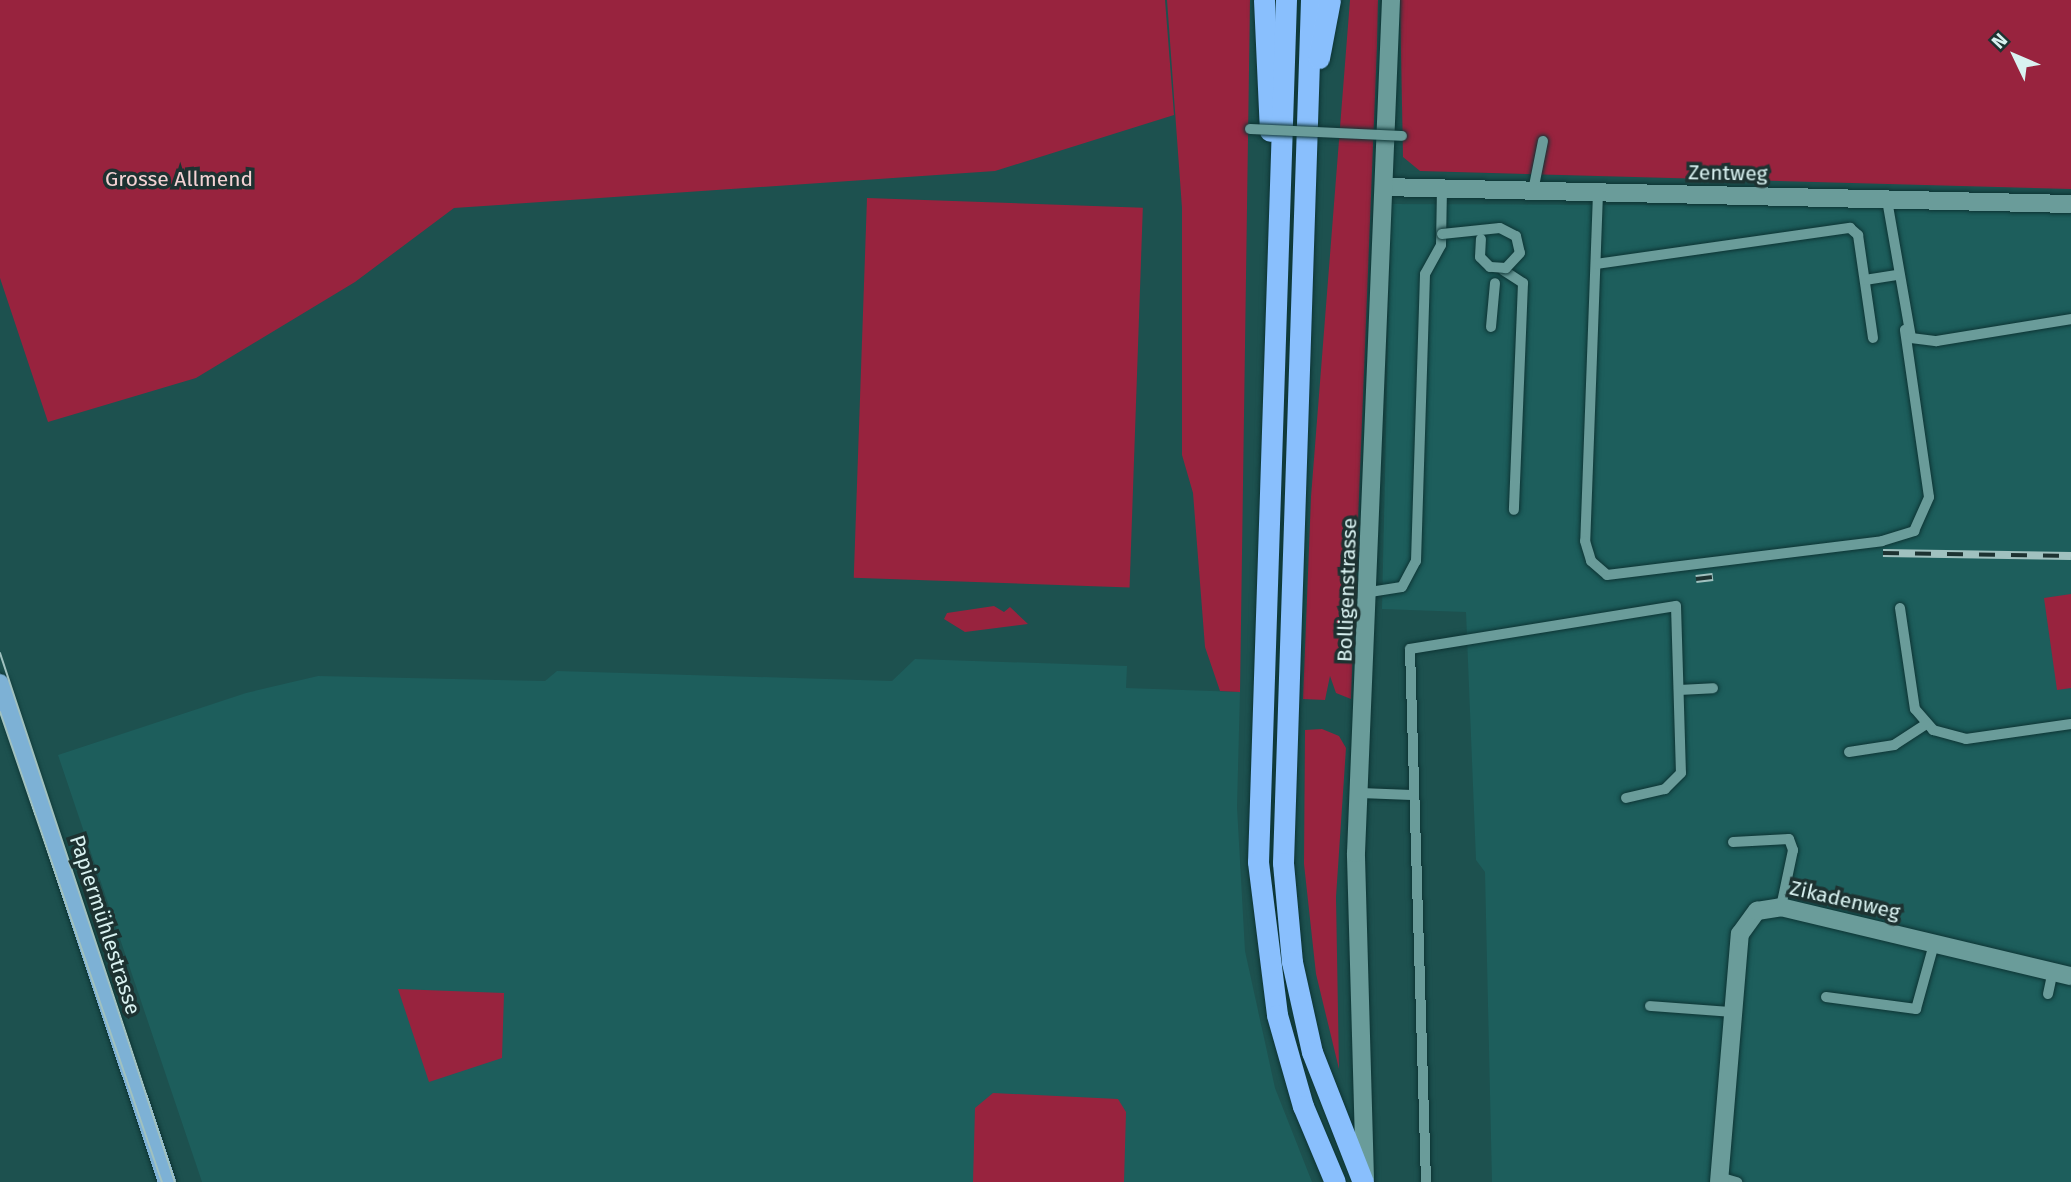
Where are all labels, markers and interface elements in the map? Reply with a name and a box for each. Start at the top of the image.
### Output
north arrow [1980,21,2050,91]
text: N [1987,29,2012,54]
street label: Zentweg [1688,160,1768,186]
park label: Grosse Allmend [105,166,253,192]
street label: Bolligenstrasse [1332,517,1362,663]
street label: Papiermühlestrasse [64,832,146,1018]
street label: Zikadenweg [1787,875,1903,925]

